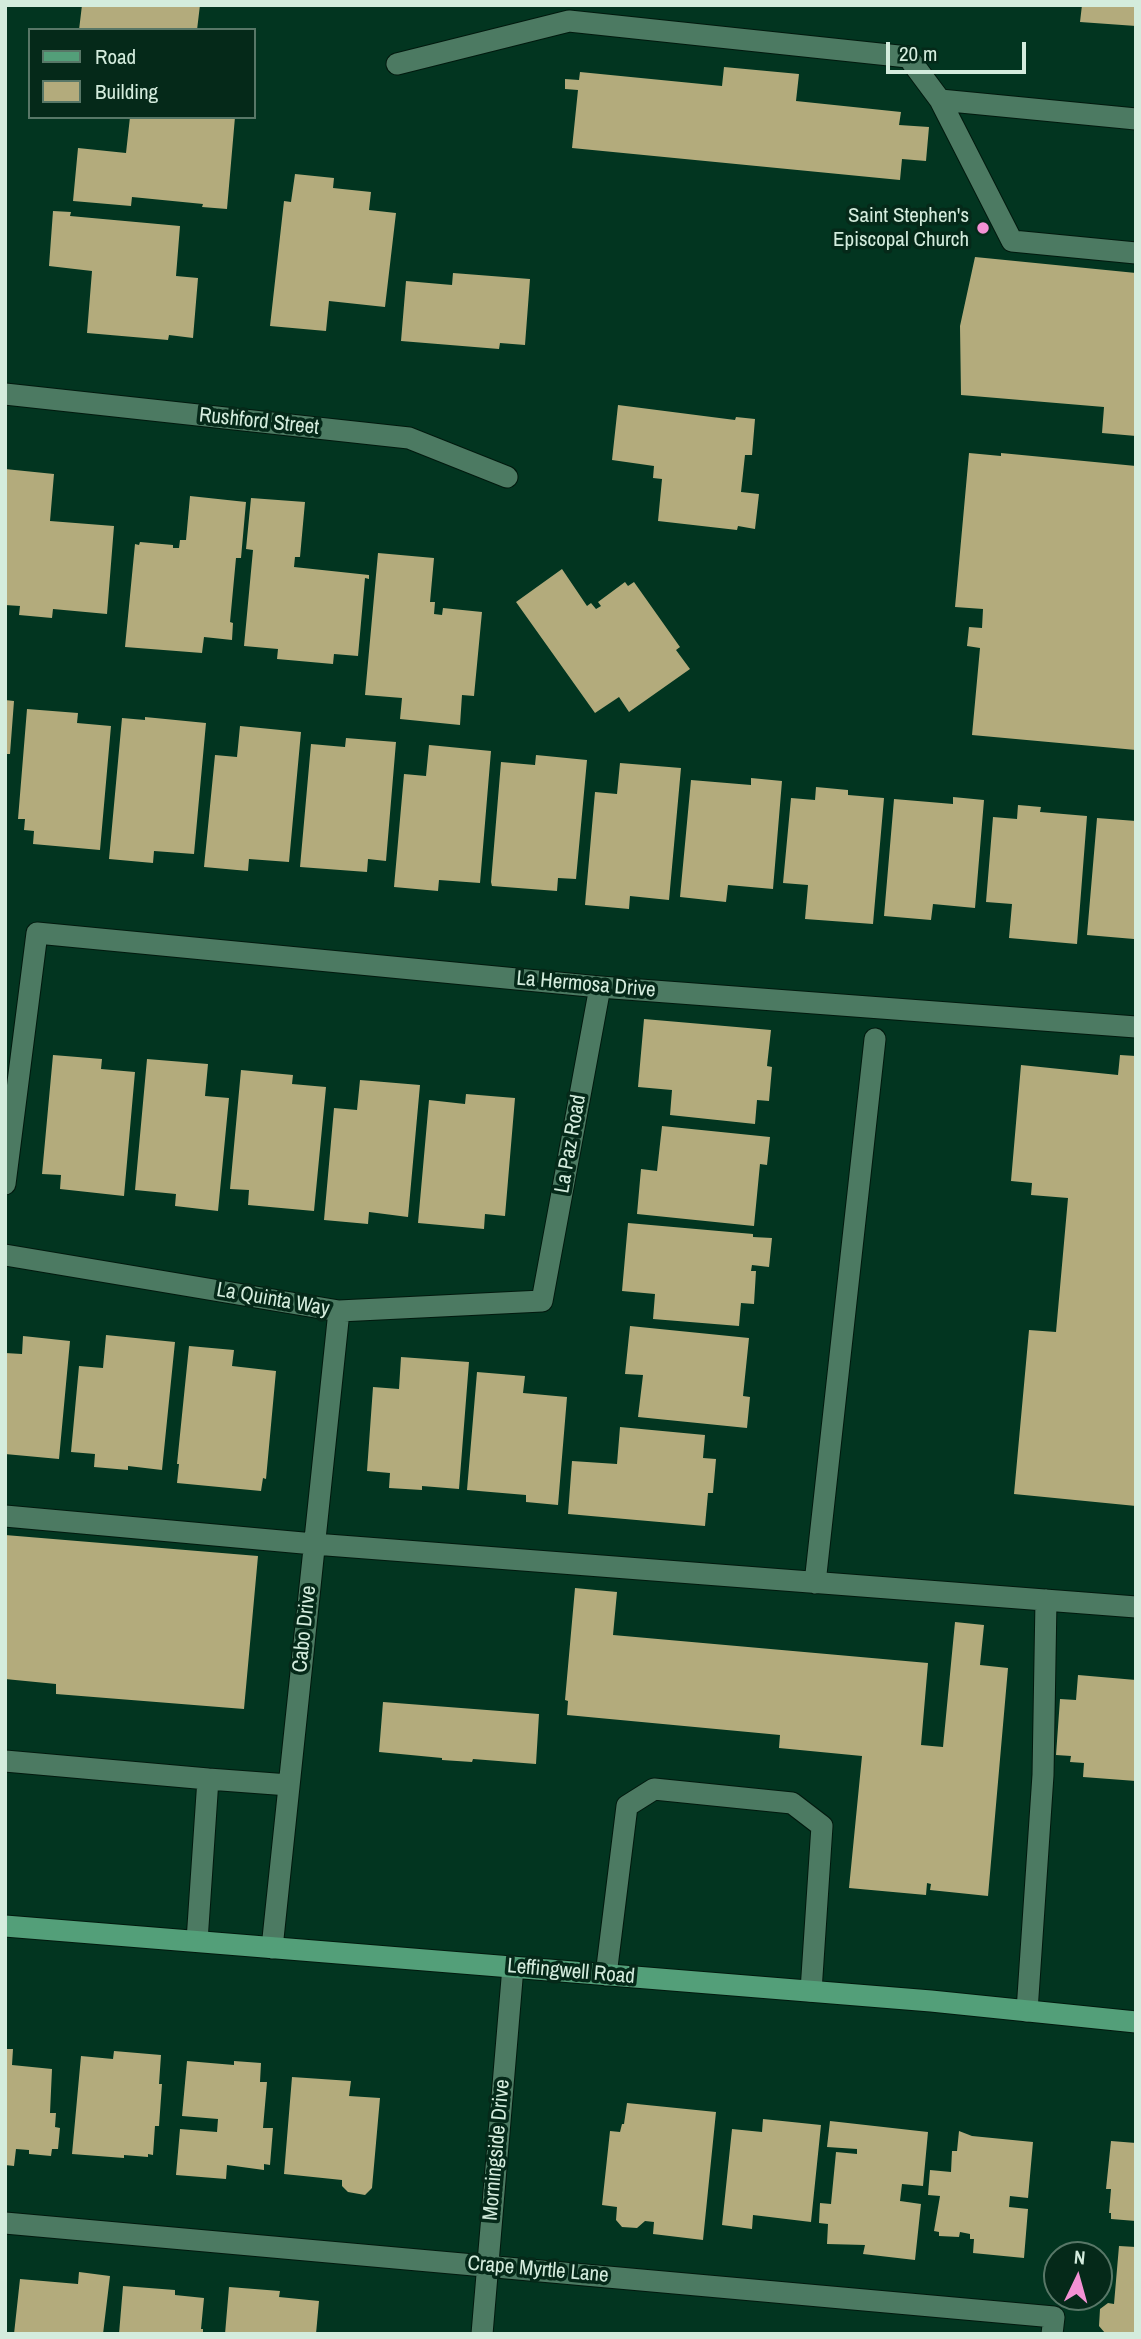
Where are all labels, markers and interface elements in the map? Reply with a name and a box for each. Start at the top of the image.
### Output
legend [28,28,256,119]
scale bar [889,28,1029,72]
text: 20 m [899,39,937,68]
text: Road [95,42,136,71]
text: Building [95,77,158,106]
place label: Saint Stephen's Episcopal Church [833,203,969,253]
marker: Saint Stephen's Episcopal Church [975,220,991,236]
street label: Rushford Street [198,403,320,441]
street label: La Hermosa Drive [515,966,657,1004]
street label: La Paz Road [550,1093,592,1195]
street label: La Quinta Way [215,1278,331,1322]
street label: Cabo Drive [288,1584,322,1674]
street label: Leffingwell Road [506,1954,636,1990]
street label: Morningside Drive [478,2078,516,2222]
north arrow [1043,2241,1113,2311]
text: N [1073,2244,1086,2271]
street label: Crape Myrtle Lane [466,2251,610,2289]

